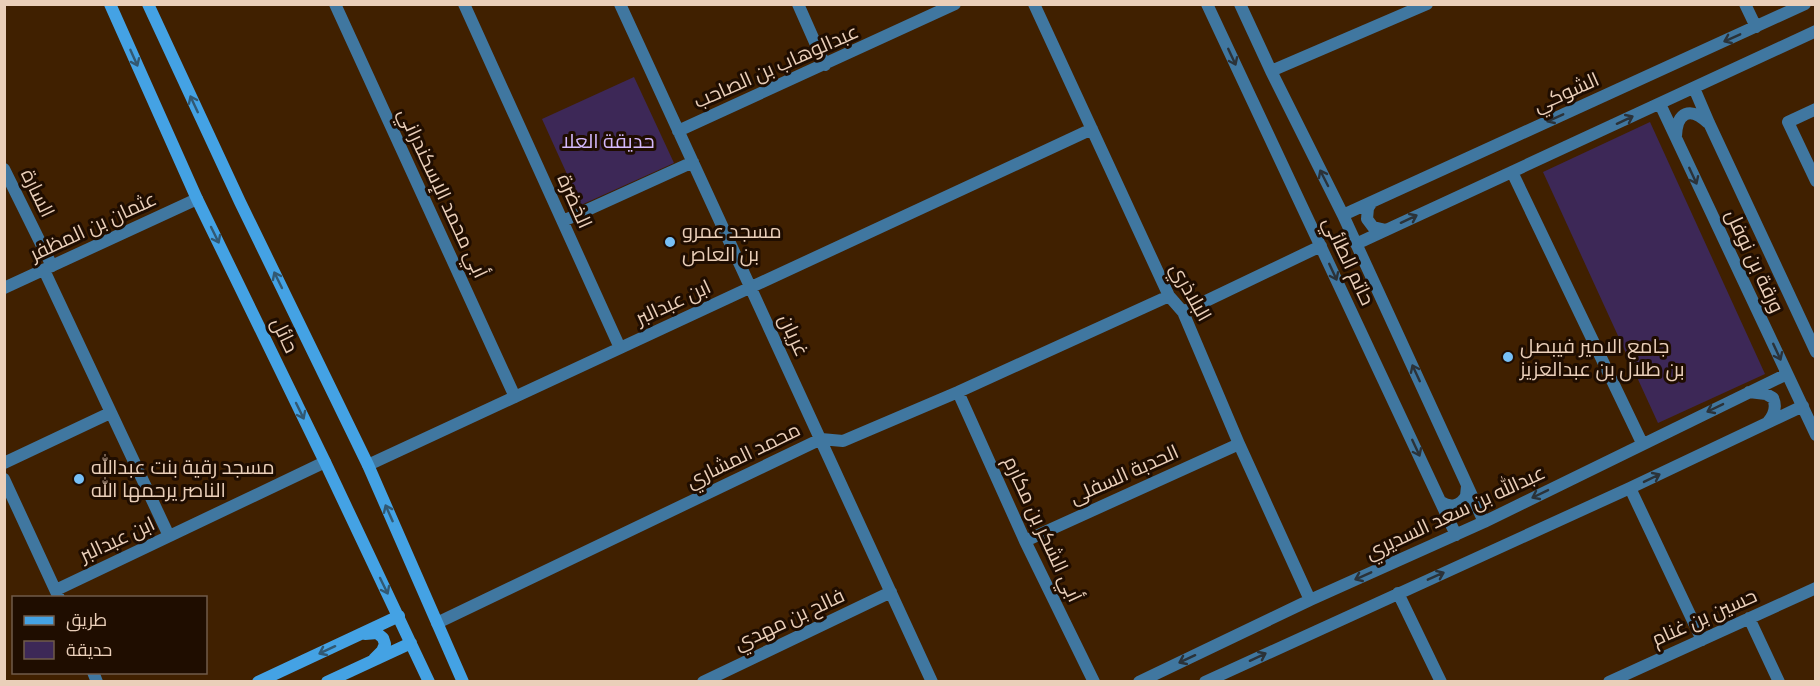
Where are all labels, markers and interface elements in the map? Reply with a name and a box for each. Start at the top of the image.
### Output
street label: عبدالوهاب بن الصاحب [690,19,863,114]
one-way arrow [1724,32,1742,44]
one-way arrow [128,48,140,66]
one-way arrow [1226,48,1238,66]
street label: الشوكي [1529,67,1604,121]
one-way arrow [188,95,200,113]
street label: أبي محمد الإسكندراني [389,104,493,283]
one-way arrow [1546,113,1564,125]
one-way arrow [1615,114,1633,126]
park label: حديقة العلا [562,129,655,153]
street label: السارة [16,165,60,221]
one-way arrow [1688,166,1700,184]
one-way arrow [1318,169,1330,187]
street label: الخضرة [552,170,598,232]
street label: عثمان بن المظفر [25,186,161,267]
street label: ورقة بن نوفل [1720,206,1789,317]
street label: حاتم الطائي [1314,213,1380,311]
one-way arrow [1400,213,1418,225]
place label: مسجد عمرو بن العاص [682,219,782,267]
one-way arrow [209,226,221,244]
marker: مسجد عمرو بن العاص [663,235,677,249]
street label: البلاذري [1162,259,1217,327]
one-way arrow [1327,262,1339,280]
one-way arrow [272,271,283,289]
street label: ابن عبدالبر [631,274,715,331]
street label: غريان [773,310,814,360]
street label: حائل [265,313,304,357]
place label: جامع الامير فيبصل بن طلال بن عبدالعزيز [1519,334,1685,382]
one-way arrow [1771,343,1783,361]
marker: جامع الامير فيبصل بن طلال بن عبدالعزيز [1501,350,1515,364]
one-way arrow [1409,365,1421,383]
one-way arrow [295,401,306,419]
one-way arrow [1707,403,1725,415]
street label: محمد المشاري [682,417,806,497]
street label: الحدبة السفلى [1066,439,1183,510]
one-way arrow [1410,439,1422,457]
street label: أبي الشكر بن مكارم [995,452,1087,607]
place label: مسجد رقية بنت عبدالله الناصر يرحمها الله [91,454,275,503]
street label: عبدالله بن سعد السديري [1361,459,1550,568]
one-way arrow [1642,471,1660,483]
marker: مسجد رقية بنت عبدالله الناصر يرحمها الله [72,472,86,486]
one-way arrow [1532,488,1549,500]
one-way arrow [383,504,394,522]
street label: ابن عبدالبر [75,511,159,568]
one-way arrow [1426,570,1444,581]
one-way arrow [1355,571,1373,583]
one-way arrow [379,577,391,595]
street label: فالح بن مهدي [730,583,850,659]
street label: حسين بن غنام [1648,583,1761,653]
legend [12,596,207,674]
text: طريق [66,609,107,632]
text: حديقة [66,639,112,661]
one-way arrow [318,644,336,656]
one-way arrow [1249,651,1267,662]
one-way arrow [1178,653,1196,665]

